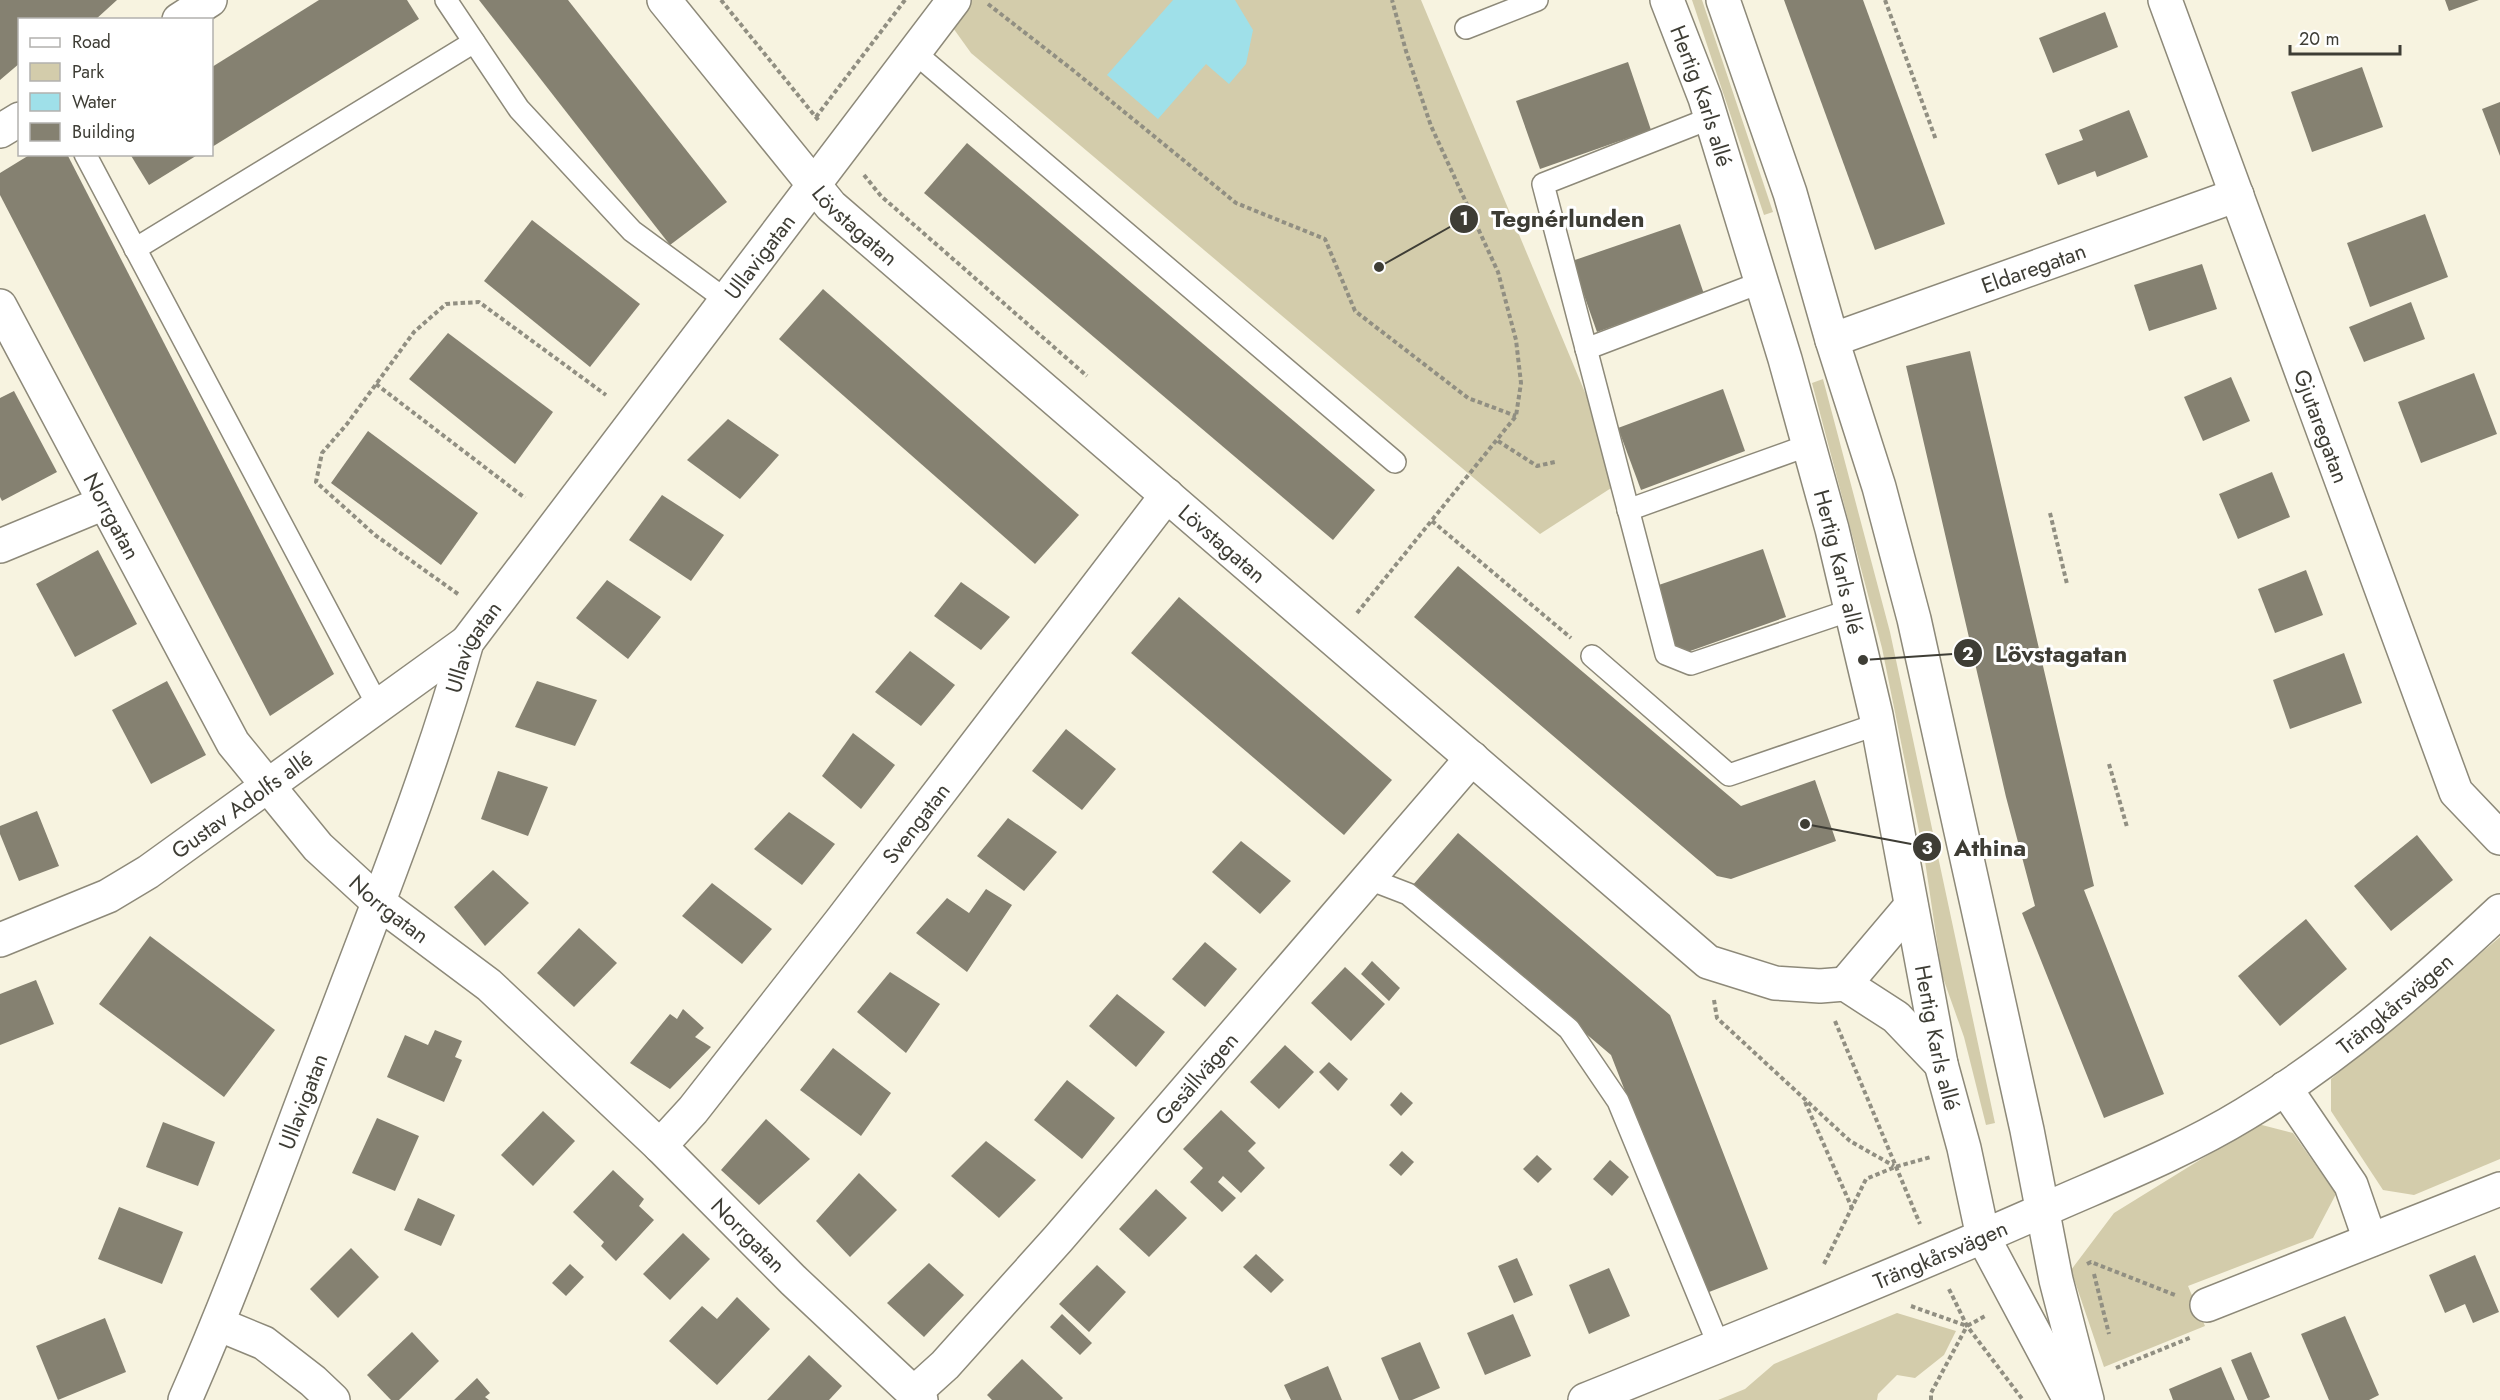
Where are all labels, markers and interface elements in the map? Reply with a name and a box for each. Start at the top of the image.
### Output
legend [18,18,213,156]
scale bar [2290,18,2400,56]
street label: Hertig Karls allé [1662,20,1741,170]
text: 20 m [2299,26,2339,52]
text: Road [72,29,111,55]
text: Park [72,59,104,85]
text: Water [72,89,117,115]
text: Building [72,119,135,145]
street label: Lövstagatan [804,178,905,273]
callout: Tegnérlunden [1449,198,1657,240]
text: Tegnérlunden [1491,201,1645,236]
text: 1 [1459,206,1469,232]
street label: Ullavigatan [716,207,803,306]
street label: Eldaregatan [1977,234,2090,301]
street label: Gjutaregatan [2286,365,2357,488]
street label: Norrgatan [76,467,148,565]
street label: Hertig Karls allé [1806,486,1872,637]
street label: Lövstagatan [1172,497,1273,590]
street label: Ullavigatan [437,594,509,697]
callout: Lövstagatan [1953,632,2140,674]
text: Lövstagatan [1995,636,2127,671]
text: 2 [1962,641,1974,667]
street label: Gustav Adolfs allé [165,742,319,866]
street label: Svengatan [874,776,957,871]
callout: Athina [1912,826,2038,868]
text: Athina [1953,830,2026,865]
text: 3 [1921,835,1933,861]
street label: Norrgatan [342,867,436,951]
street label: Trängkårsvägen [2330,946,2460,1062]
street label: Hertig Karls allé [1907,962,1969,1114]
street label: Gesällvägen [1147,1025,1246,1132]
street label: Ullavigatan [270,1049,335,1154]
street label: Norrgatan [704,1190,793,1280]
street label: Trängkårsvägen [1868,1212,2013,1297]

